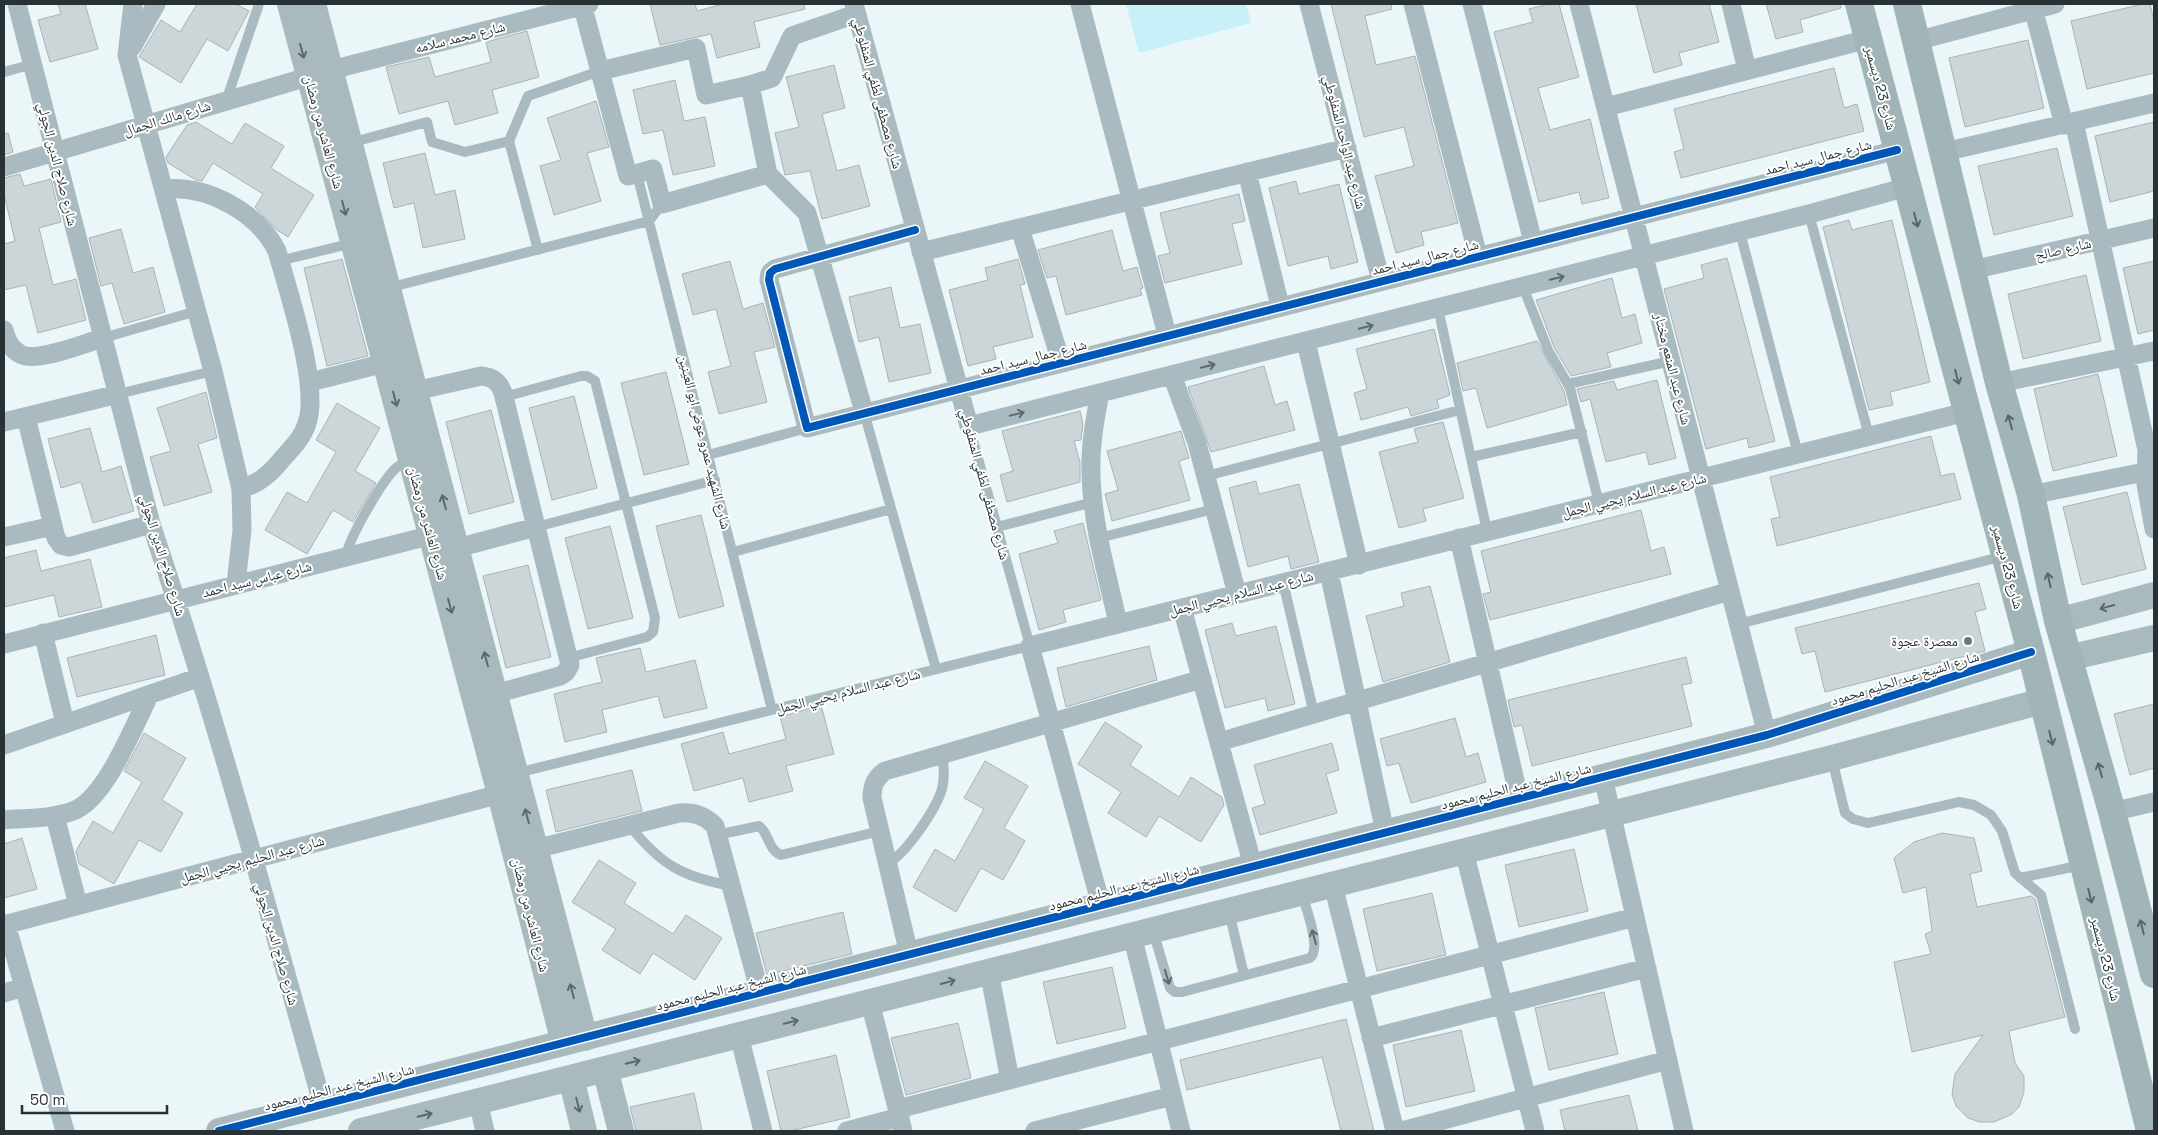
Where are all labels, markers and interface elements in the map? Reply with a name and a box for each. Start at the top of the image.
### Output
street label: شارع مصطفى لطفي المنفلوطي [847,15,907,171]
street label: شارع محمد سلامه [413,17,507,58]
one-way arrow [298,42,307,58]
street label: شارع 23 ديسمبر [1860,43,1901,132]
street label: شارع العاشر من رمضان [299,73,348,191]
street label: شارع عبد الواحد المنفلوطي [1317,73,1370,211]
street label: شارع مالك الجمال [121,96,213,141]
street label: شارع صلاح الدين الجولي [31,100,82,228]
street label: شارع جمال سيد احمد [1763,135,1874,180]
one-way arrow [340,199,349,215]
one-way arrow [1911,212,1921,228]
street label: شارع صالح [2033,234,2093,265]
street label: شارع جمال سيد احمد [1370,235,1481,280]
one-way arrow [1549,273,1565,282]
street label: شارع عبد المنعم مختار [1649,310,1696,427]
one-way arrow [1357,321,1373,331]
street label: شارع جمال سيد احمد [978,335,1089,380]
street label: شارع الشهيد عمرو عوض ابو العينين [674,353,735,531]
one-way arrow [1200,361,1216,370]
one-way arrow [1953,369,1962,385]
one-way arrow [391,390,400,406]
street label: شارع مصطفى لطفي المنفلوطي [954,406,1014,562]
one-way arrow [1008,409,1024,418]
one-way arrow [2005,414,2015,430]
street label: شارع العاشر من رمضان [403,464,452,582]
street label: شارع عبد السلام يحيي الجمل [1560,468,1709,524]
street label: شارع صلاح الدين الجولي [133,492,190,619]
one-way arrow [439,495,449,511]
street label: شارع 23 ديسمبر [1987,522,2028,611]
street label: شارع عباس سيد احمد [201,557,314,602]
street label: شارع عبد السلام يحيي الجمل [1167,566,1316,622]
one-way arrow [2044,572,2053,588]
one-way arrow [446,598,455,614]
one-way arrow [2100,603,2116,613]
place label: معصرة عجوة [1891,632,1958,650]
marker: معصرة عجوة [1962,635,1974,647]
street label: شارع الشيخ عبد الحليم محمود [1829,647,1982,710]
one-way arrow [481,652,490,668]
street label: شارع عبد السلام يحيي الجمل [774,664,923,720]
one-way arrow [2047,729,2056,745]
street label: شارع الشيخ عبد الحليم محمود [1439,759,1593,814]
one-way arrow [2095,763,2105,779]
one-way arrow [522,809,531,825]
street label: شارع عبد الحليم يحيي الجمل [178,831,327,889]
street label: شارع العاشر من رمضان [507,856,554,974]
street label: شارع الشيخ عبد الحليم محمود [1047,860,1201,915]
street label: شارع صلاح الدين الجولي [248,881,303,1008]
one-way arrow [2086,887,2095,903]
street label: شارع 23 ديسمبر [2086,914,2125,1003]
one-way arrow [2137,920,2146,936]
one-way arrow [1308,930,1318,946]
street label: شارع الشيخ عبد الحليم محمود [654,960,808,1015]
one-way arrow [1163,969,1173,985]
one-way arrow [940,976,956,986]
one-way arrow [567,983,577,999]
one-way arrow [782,1017,798,1026]
one-way arrow [625,1057,641,1066]
street label: شارع الشيخ عبد الحليم محمود [262,1060,416,1115]
scale bar [22,1082,168,1114]
text: 50 m [30,1090,65,1109]
one-way arrow [574,1096,583,1112]
one-way arrow [416,1110,432,1119]

